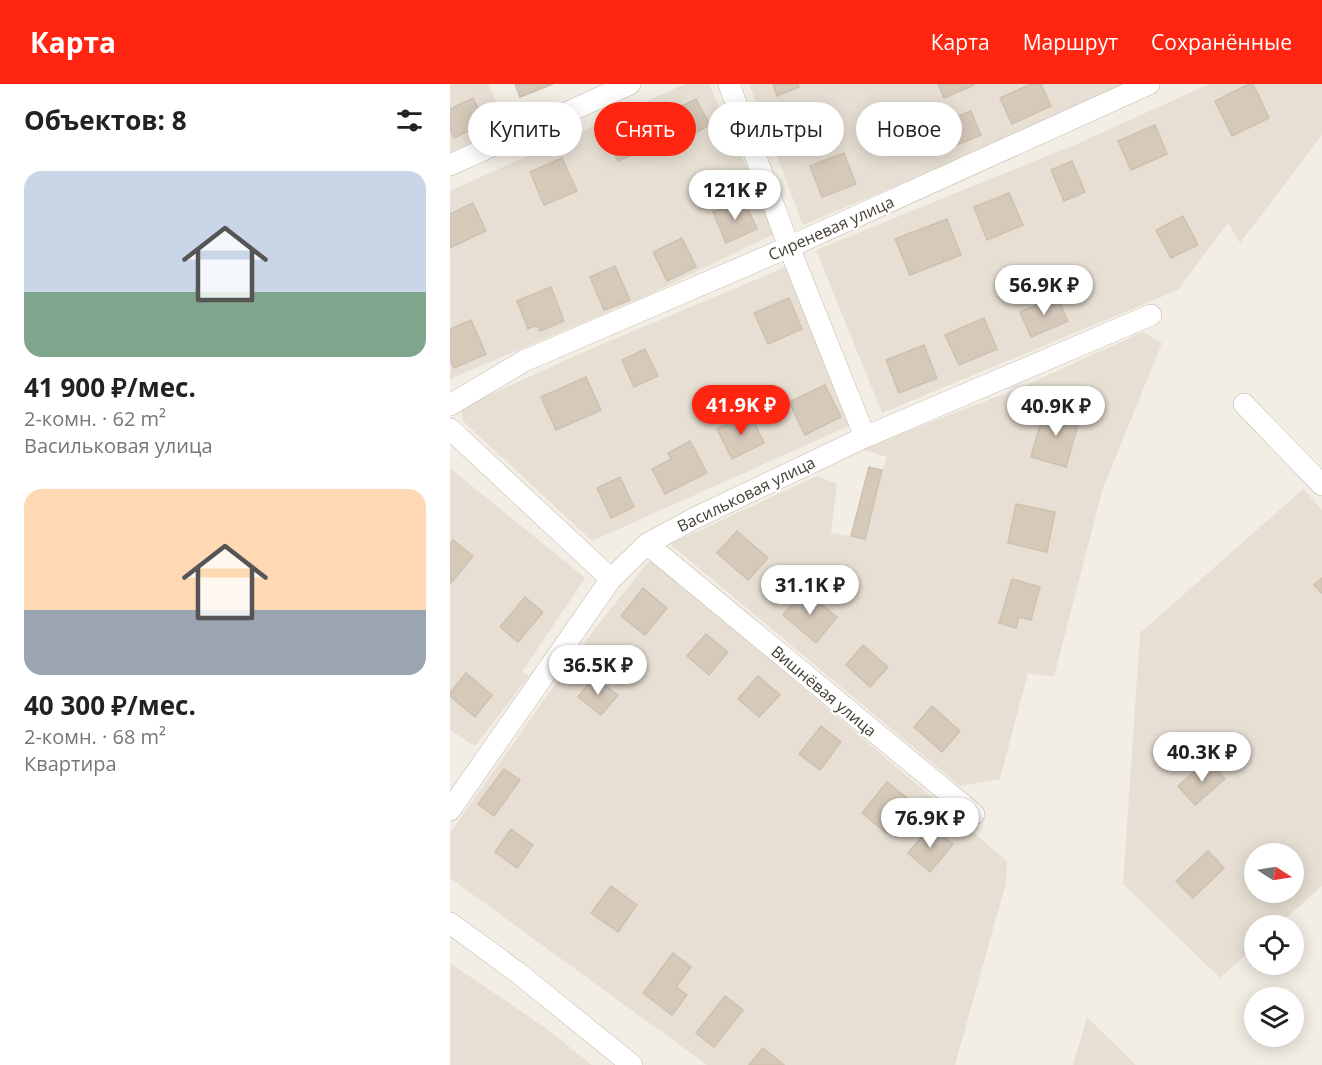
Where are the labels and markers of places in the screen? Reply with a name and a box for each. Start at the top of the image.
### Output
pin: 121K ₽ [686,170,784,221]
pin: 56.9K ₽ [989,265,1099,316]
pin: 41.9K ₽ [686,385,796,436]
pin: 40.9K ₽ [1001,386,1111,437]
pin: 31.1K ₽ [755,565,865,616]
pin: 36.5K ₽ [543,645,653,696]
pin: 40.3K ₽ [1147,732,1257,783]
pin: 76.9K ₽ [875,798,985,849]

